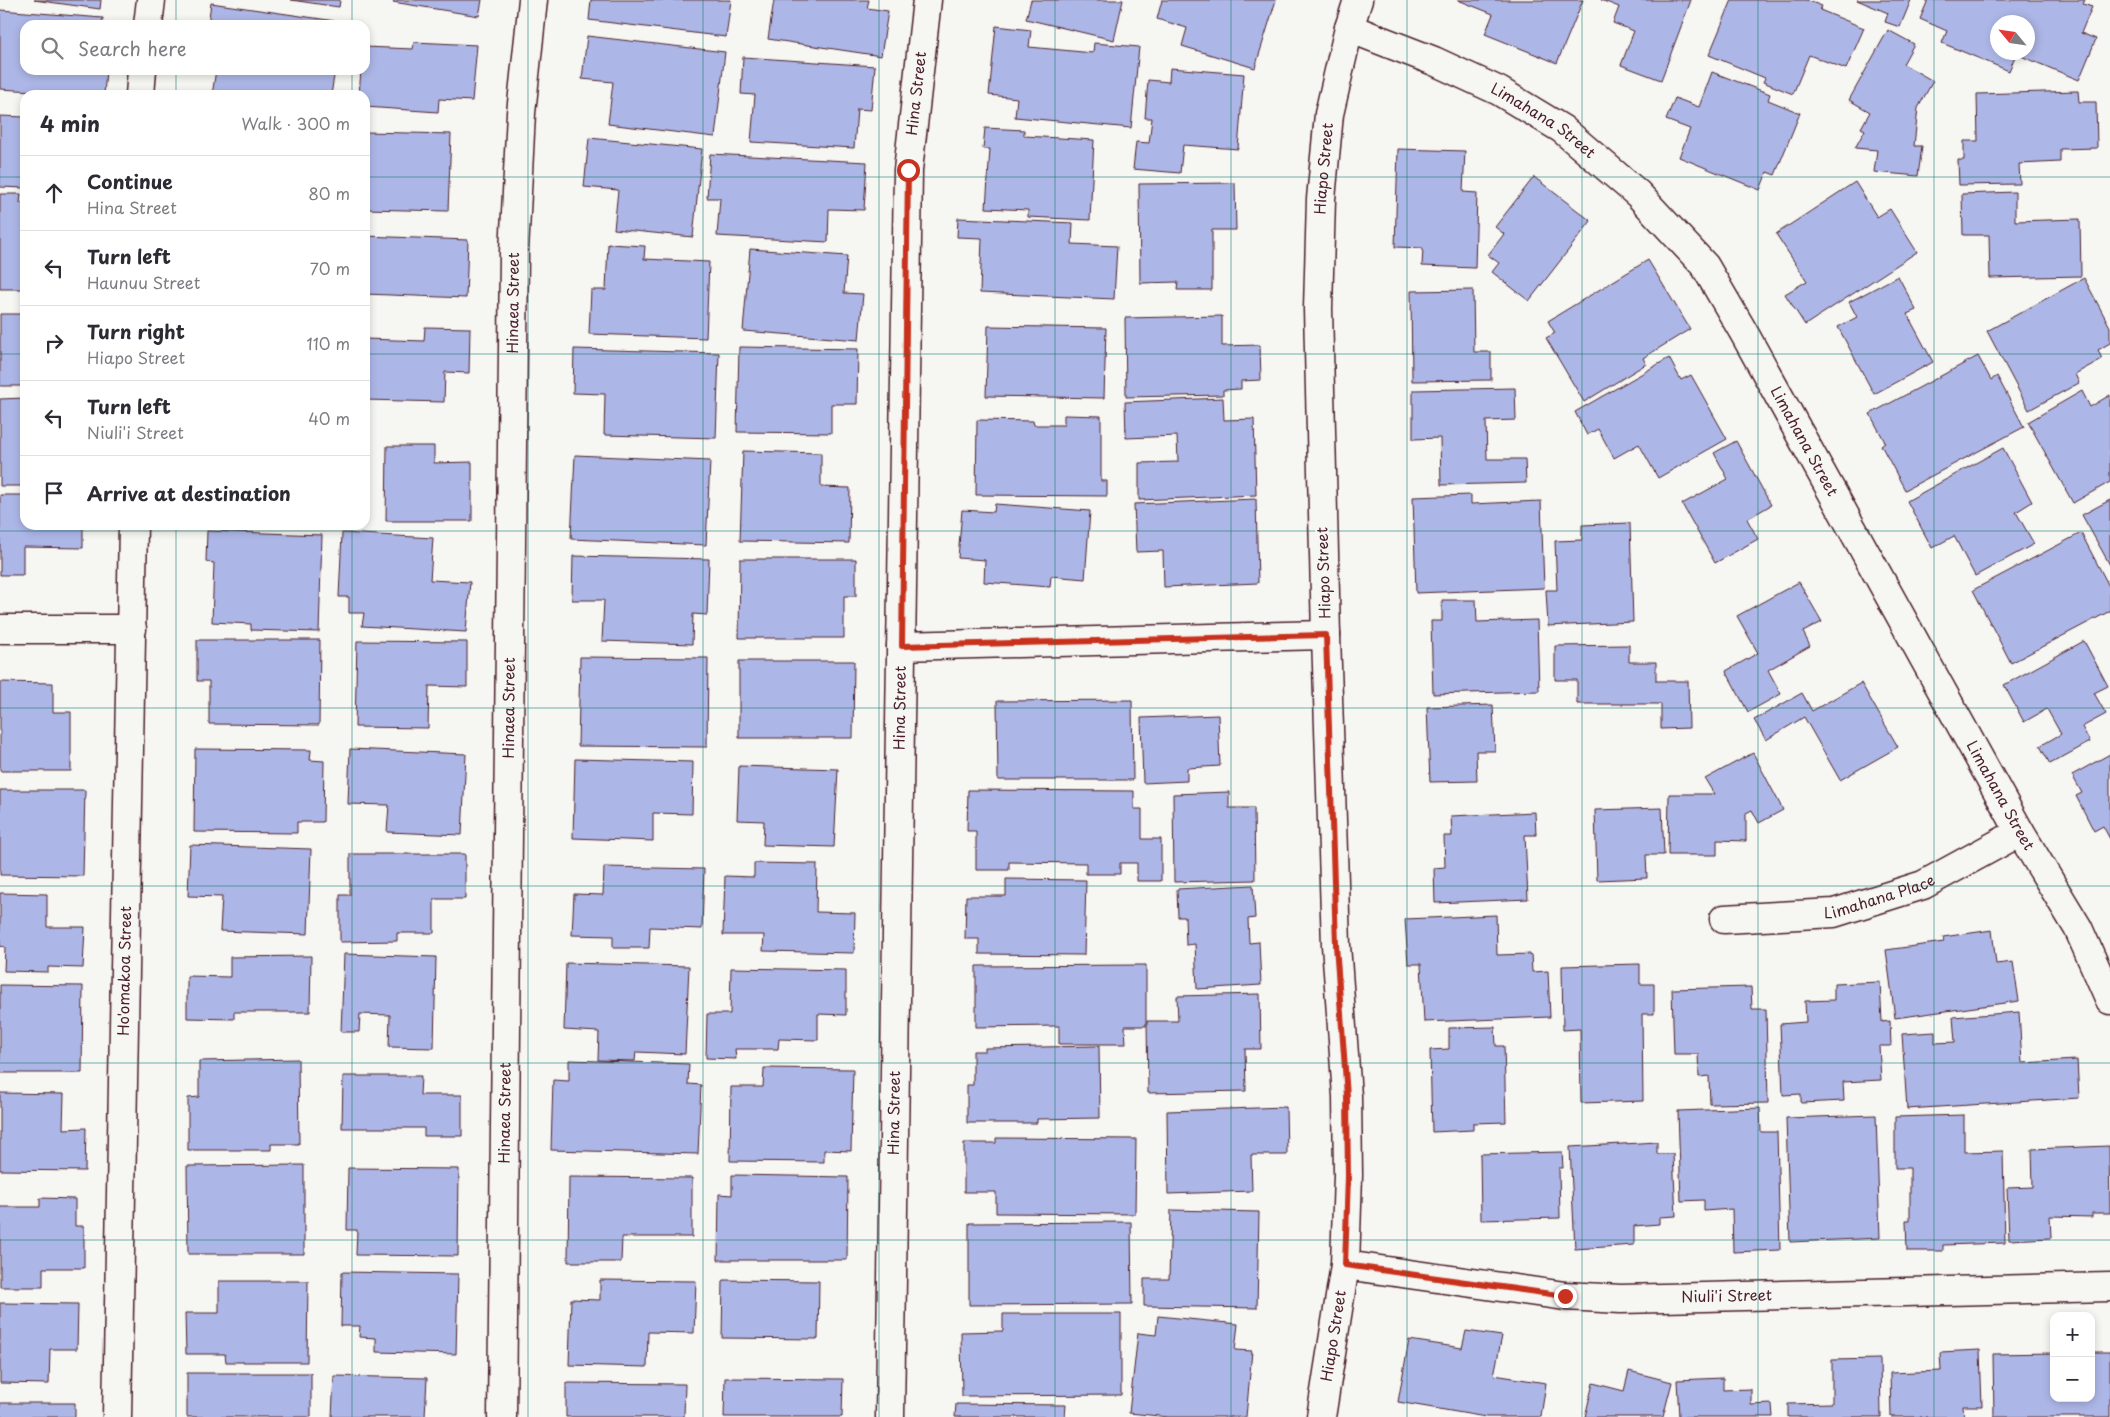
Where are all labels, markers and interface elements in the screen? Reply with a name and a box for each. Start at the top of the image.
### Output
north arrow [1990,15,2035,60]
search box [20,20,370,75]
icon: search [38,34,66,62]
text: Search here [78,34,187,62]
street label: Hina Street [899,50,931,137]
street label: Limahana Street [1488,76,1601,163]
text: 4 min [40,107,100,139]
text: Walk · 300 m [241,111,350,135]
street label: Hiapo Street [1308,122,1338,215]
route start [897,159,920,182]
text: Continue [87,167,173,195]
icon: ahead [40,179,68,207]
text: 80 m [308,181,350,205]
text: Hina Street [87,195,177,219]
text: Turn left [87,242,171,270]
street label: Hinaea Street [500,252,524,354]
icon: left [40,254,68,282]
text: 70 m [310,256,350,280]
text: Haunuu Street [87,270,200,294]
text: Turn right [87,317,185,345]
icon: right [40,329,68,357]
text: 110 m [307,331,350,355]
text: Hiapo Street [87,345,185,369]
street label: Limahana Street [1766,382,1845,500]
text: Turn left [87,392,171,420]
icon: left [40,404,68,432]
text: 40 m [308,406,350,430]
text: Niuli'i Street [87,420,184,444]
icon: arrive [40,479,68,507]
text: Arrive at destination [87,479,291,507]
street label: Hiapo Street [1309,527,1336,619]
street label: Hinaea Street [496,657,520,759]
street label: Hina Street [887,666,911,750]
street label: Limahana Street [1962,736,2041,854]
street label: Limahana Place [1823,868,1939,924]
street label: Ho'omakoa Street [111,906,136,1036]
street label: Hinaea Street [492,1062,516,1164]
street label: Hina Street [881,1071,905,1155]
street label: Niuli'i Street [1681,1282,1772,1308]
route end [1554,1285,1577,1308]
street label: Hiapo Street [1314,1288,1351,1383]
map controls [2050,1312,2095,1402]
button: + [2050,1312,2095,1357]
button: − [2050,1357,2095,1402]

